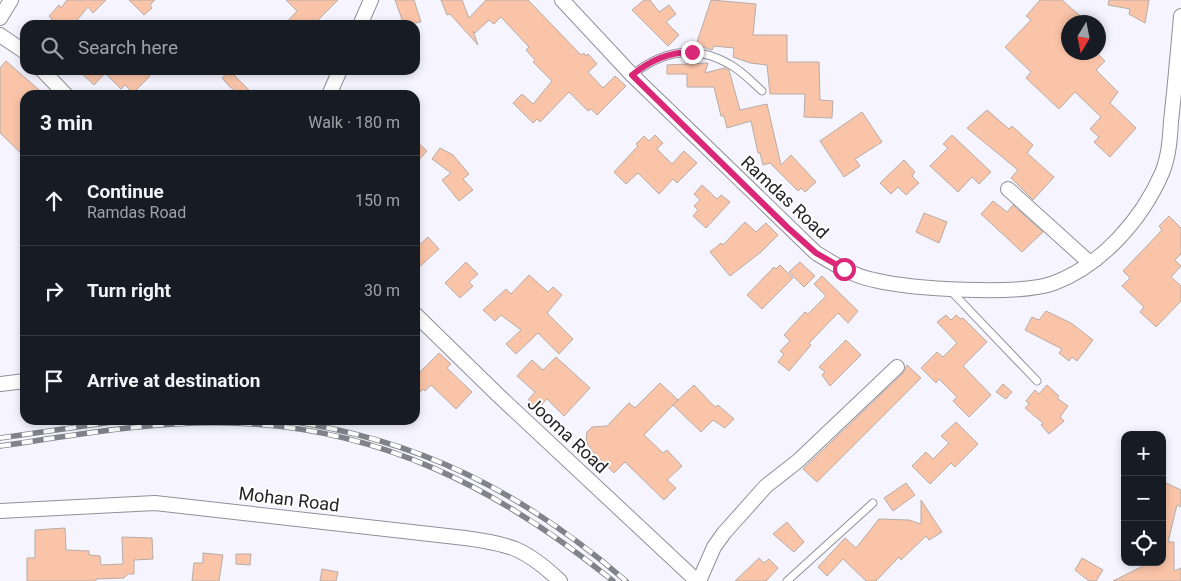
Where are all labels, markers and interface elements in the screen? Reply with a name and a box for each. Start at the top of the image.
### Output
north arrow [1061,15,1106,60]
search box [20,20,420,75]
icon: search [38,34,66,62]
text: Search here [78,36,178,59]
route end [681,41,704,64]
text: 3 min [40,111,93,135]
text: Walk · 180 m [308,113,400,132]
street label: Ramdas Road [737,151,833,243]
text: Continue [87,180,164,203]
icon: ahead [40,187,68,215]
text: 150 m [355,191,400,210]
text: Ramdas Road [87,203,186,222]
route start [833,258,856,281]
icon: right [40,277,68,305]
text: Turn right [87,279,171,302]
text: 30 m [364,281,400,300]
icon: arrive [40,367,68,395]
text: Arrive at destination [87,369,260,392]
street label: Jooma Road [524,393,612,477]
map controls [1121,431,1166,566]
button: + [1121,431,1166,476]
button: − [1121,476,1166,521]
street label: Mohan Road [237,482,341,516]
button: locate [1121,521,1166,566]

